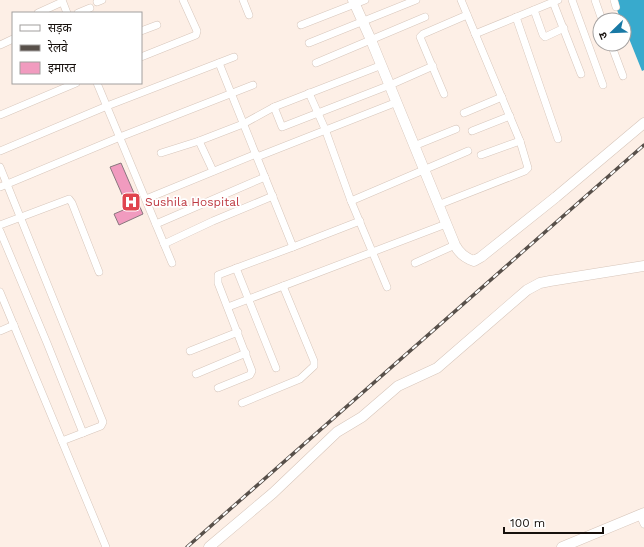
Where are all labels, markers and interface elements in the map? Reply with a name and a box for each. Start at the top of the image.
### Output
legend [12,12,142,84]
north arrow [592,12,632,52]
text: सड़क [48,21,73,35]
text: उ [596,30,610,41]
text: रेलवे [48,40,68,55]
text: इमारत [48,61,77,75]
hospital icon: Sushila Hospital [120,191,142,213]
place label: Sushila Hospital [145,195,240,209]
scale bar [504,509,603,535]
text: 100 m [510,516,545,530]

